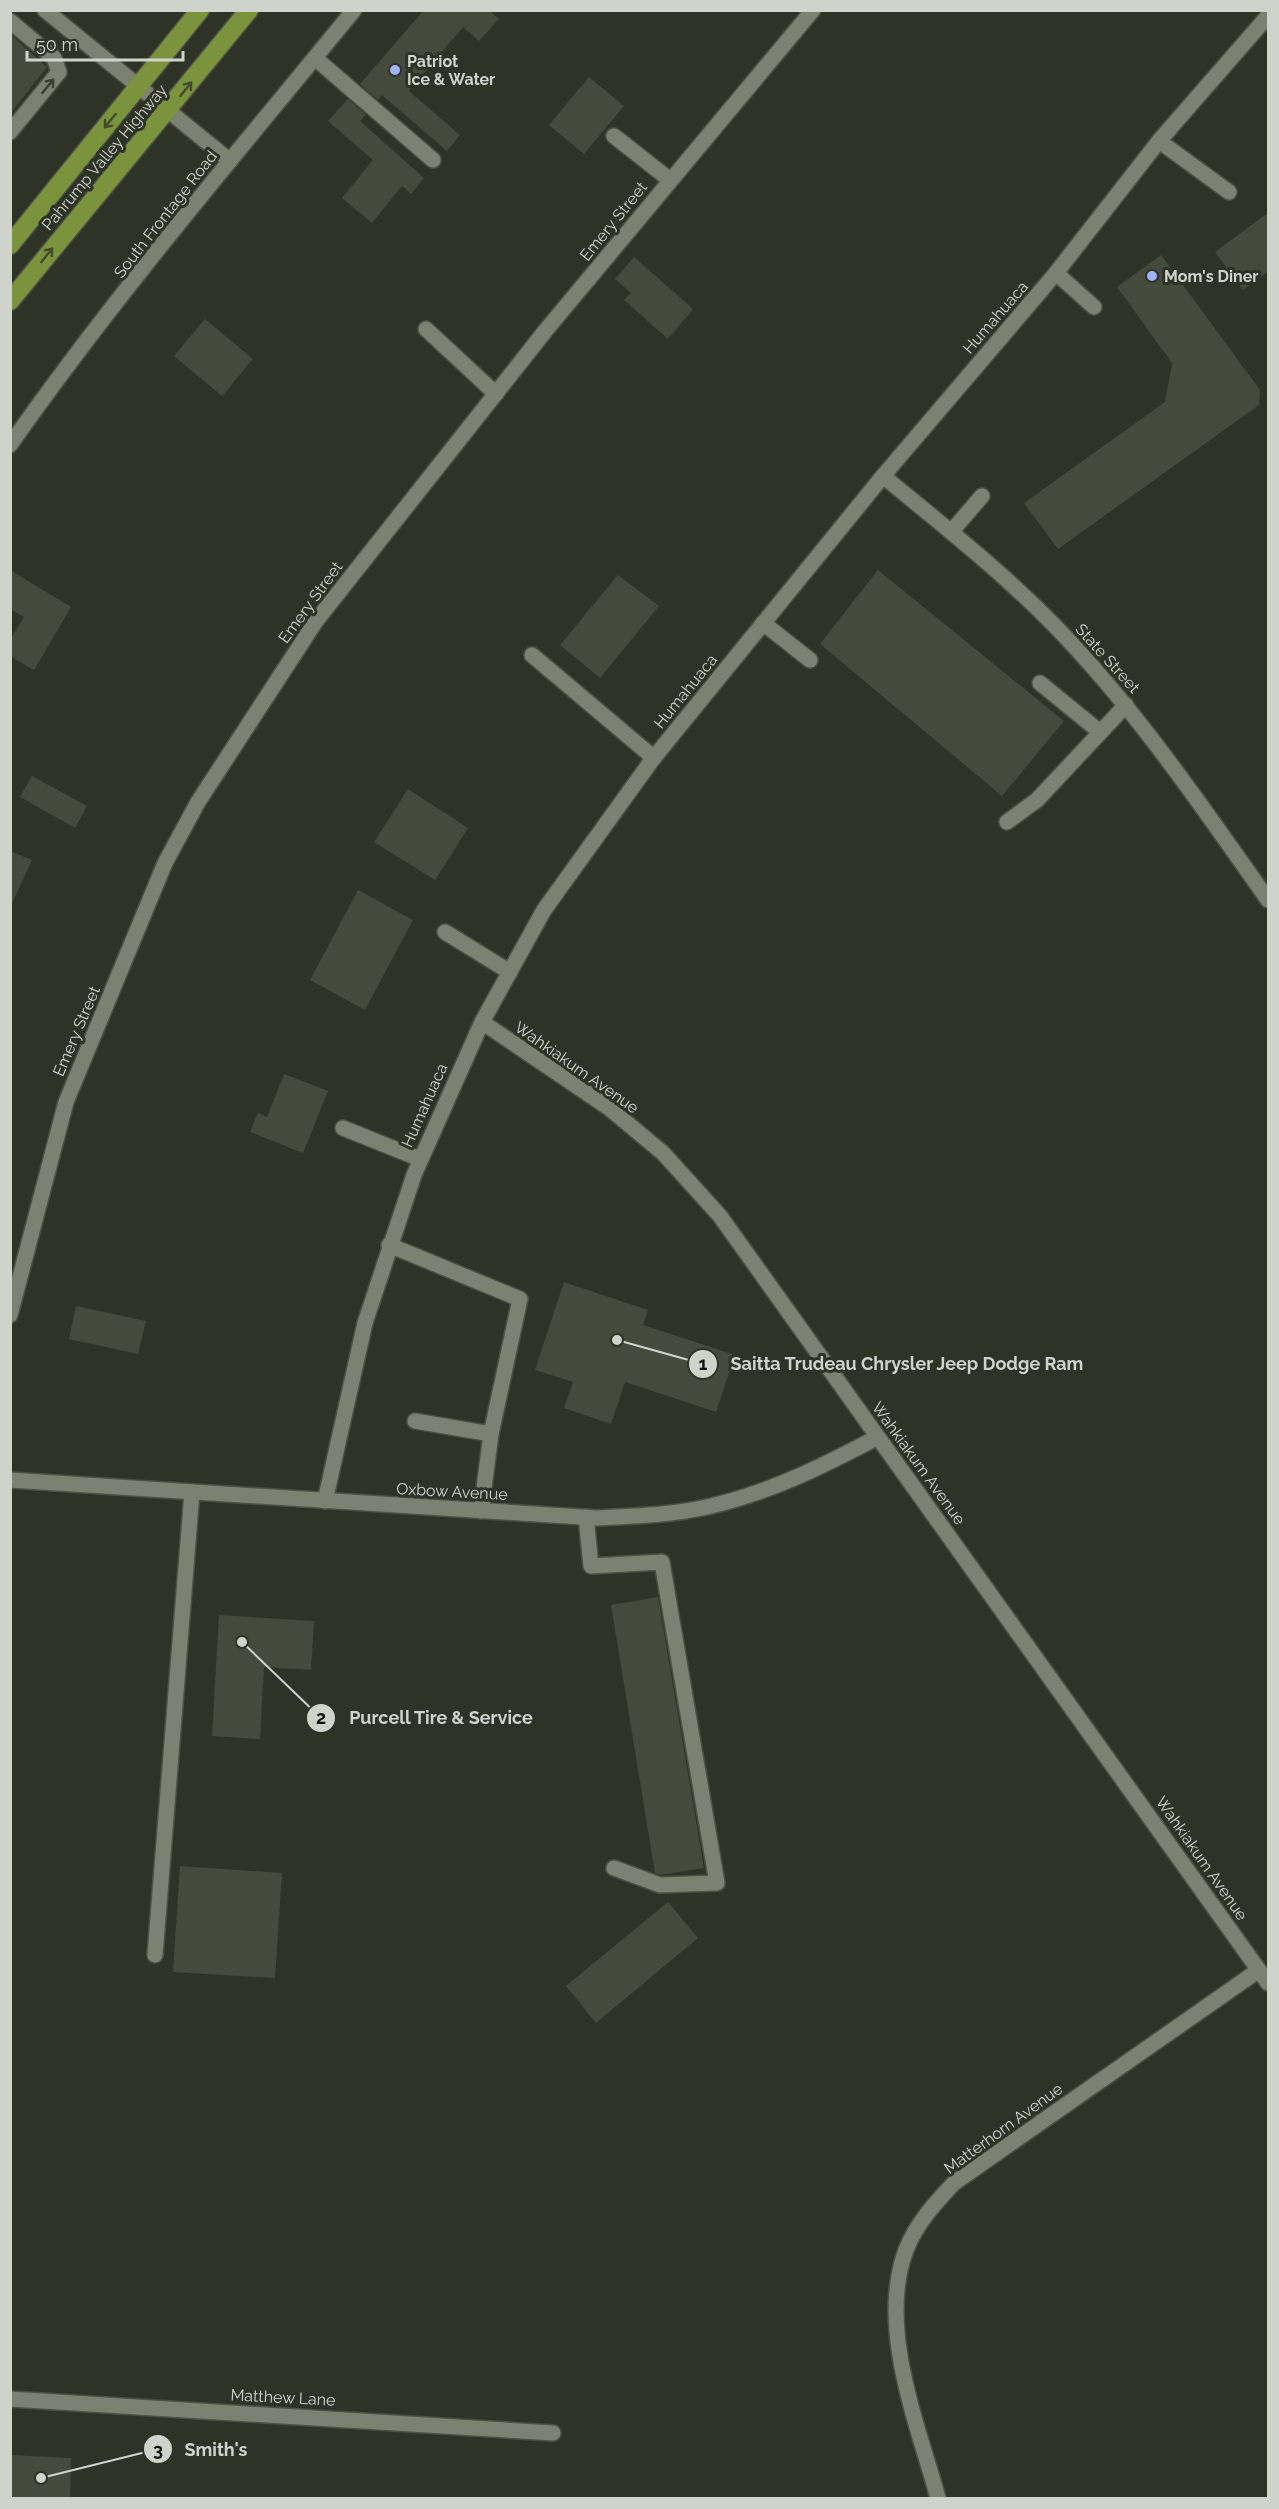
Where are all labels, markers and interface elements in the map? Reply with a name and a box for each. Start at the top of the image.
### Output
scale bar [27,24,183,62]
text: 50 m [36,34,78,55]
place label: Patriot Ice & Water [407,52,495,89]
marker: Patriot Ice & Water [388,63,402,77]
one-way arrow [41,78,54,94]
street label: Pahrump Valley Highway [38,80,171,234]
one-way arrow [179,82,192,98]
one-way arrow [104,113,117,129]
street label: South Frontage Road [110,147,221,282]
street label: Emery Street [576,178,651,265]
one-way arrow [41,247,54,263]
place label: Mom's Diner [1164,267,1258,286]
marker: Mom's Diner [1145,269,1159,283]
street label: Humahuaca [959,277,1032,357]
street label: Emery Street [274,557,347,647]
street label: State Street [1072,620,1144,697]
street label: Humahuaca [650,650,721,732]
street label: Emery Street [49,983,104,1079]
street label: Wahkiakum Avenue [511,1017,642,1117]
street label: Humahuaca [398,1060,451,1150]
callout: Saitta Trudeau Chrysler Jeep Dodge Ram [688,1346,1096,1382]
text: 1 [699,1353,708,1374]
text: Saitta Trudeau Chrysler Jeep Dodge Ram [731,1353,1083,1374]
street label: Wahkiakum Avenue [868,1398,969,1528]
street label: Oxbow Avenue [396,1479,508,1504]
callout: Purcell Tire & Service [306,1700,545,1736]
text: 2 [316,1707,326,1728]
text: Purcell Tire & Service [349,1707,533,1728]
street label: Wahkiakum Avenue [1152,1793,1252,1924]
street label: Matterhorn Avenue [940,2079,1066,2178]
street label: Matthew Lane [230,2385,336,2410]
callout: Smith's [143,2431,260,2467]
text: 3 [153,2439,163,2460]
text: Smith's [185,2439,248,2460]

